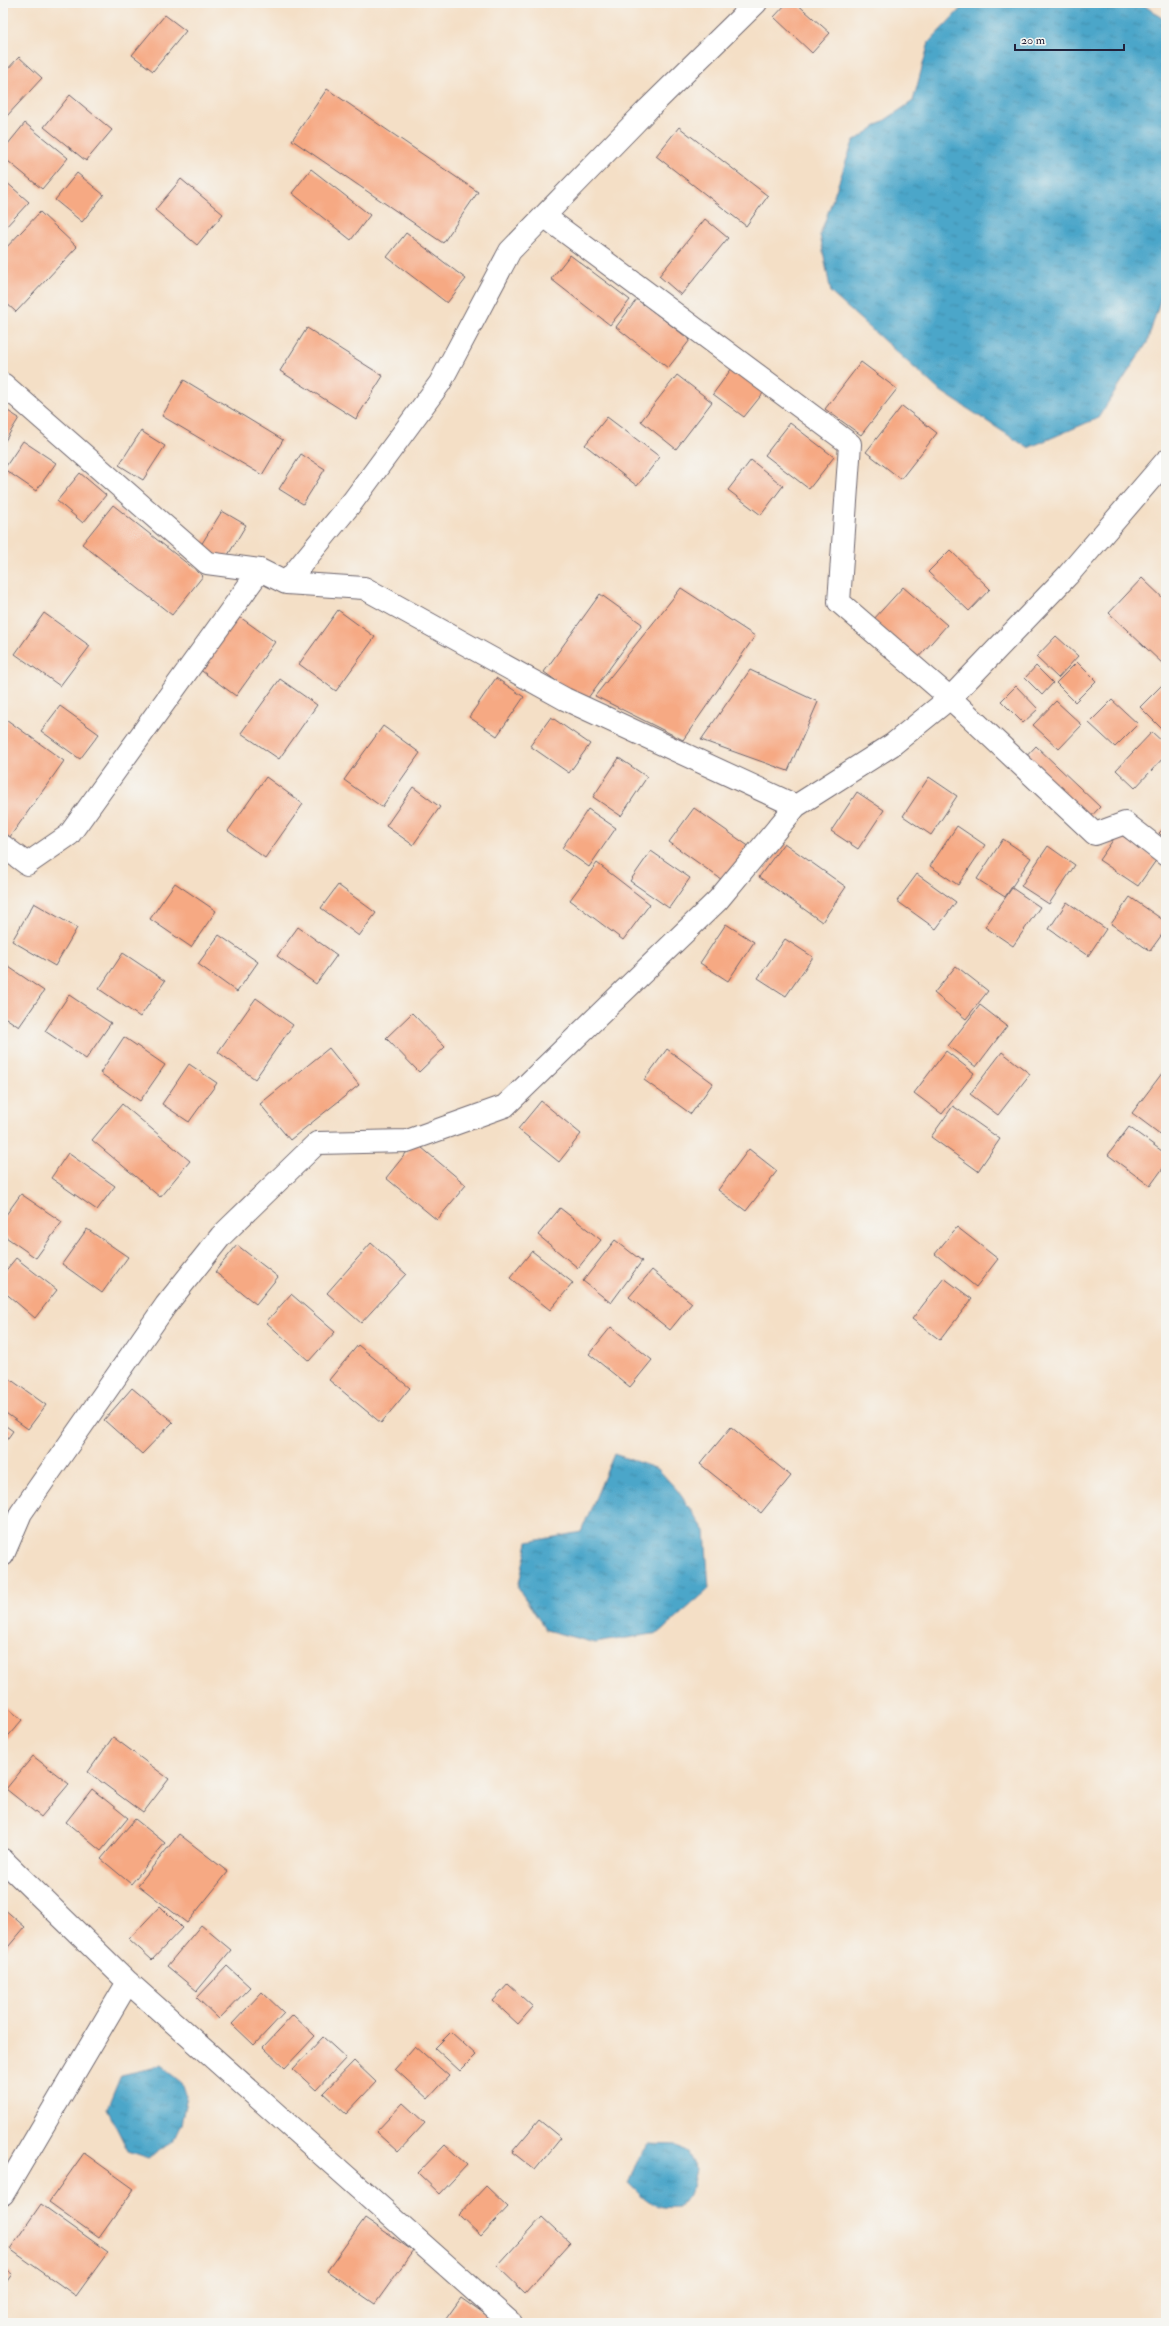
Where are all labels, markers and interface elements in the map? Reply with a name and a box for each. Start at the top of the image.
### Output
scale bar [1015,26,1124,52]
text: 20 m [1021,33,1046,48]

